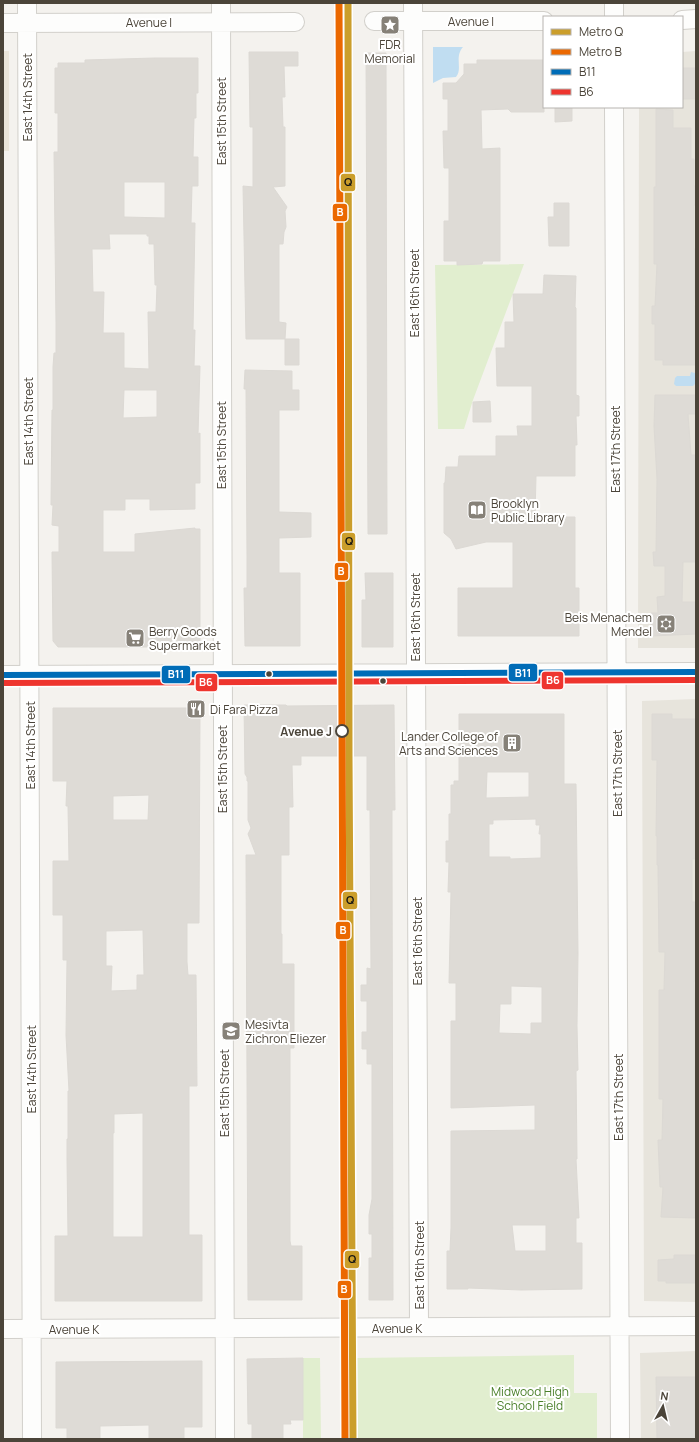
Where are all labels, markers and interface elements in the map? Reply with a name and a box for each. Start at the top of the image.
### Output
street label: Avenue I [448,13,494,30]
street label: Avenue I [126,14,172,31]
place icon: FDR Memorial [379,14,401,36]
legend [543,16,683,108]
text: Metro Q [579,23,624,40]
place label: FDR Memorial [365,36,415,67]
text: Metro B [579,43,622,60]
street label: East 14th Street [19,53,36,141]
text: B11 [579,63,596,80]
street label: East 15th Street [213,77,230,165]
text: B6 [579,83,594,100]
line badge: Q [340,173,356,192]
text: Q [344,174,352,189]
line badge: B [332,203,348,222]
text: B [337,204,344,219]
street label: East 16th Street [406,248,423,337]
street label: East 14th Street [20,377,37,465]
street label: East 15th Street [213,401,230,489]
street label: East 17th Street [607,405,624,493]
place label: Brooklyn Public Library [491,495,565,526]
library icon: Brooklyn Public Library [466,499,488,521]
line badge: Q [341,532,356,551]
text: Q [345,533,353,548]
line badge: B [334,562,349,581]
text: B [338,563,345,578]
street label: East 16th Street [407,572,424,661]
place label: Beis Menachem Mendel [565,609,652,640]
synagogue icon: Beis Menachem Mendel [655,613,677,635]
place label: Berry Goods Supermarket [149,623,221,654]
supermarket icon: Berry Goods Supermarket [124,627,146,649]
line badge: B11 [508,663,538,682]
line badge: B11 [161,665,191,684]
text: B11 [515,665,531,680]
text: B11 [168,666,184,681]
unlabelled marker [264,669,274,679]
line badge: B6 [541,671,564,690]
text: B6 [546,672,560,687]
line badge: B6 [195,673,218,692]
text: B6 [199,674,213,689]
unlabelled marker [378,676,388,686]
restaurant icon: Di Fara Pizza [185,698,207,720]
street label: East 14th Street [22,701,39,789]
place label: Di Fara Pizza [210,701,278,718]
place label: Avenue J [280,723,332,740]
marker: Avenue J [335,724,349,738]
street label: East 15th Street [214,725,231,813]
place label: Lander College of Arts and Sciences [399,728,499,759]
street label: East 17th Street [609,729,626,817]
building icon: Lander College of Arts and Sciences [501,732,523,754]
line badge: Q [342,891,358,910]
text: Q [346,892,354,907]
street label: East 16th Street [409,896,426,985]
line badge: B [335,921,351,940]
text: B [340,922,347,937]
place label: Mesivta Zichron Eliezer [245,1016,327,1047]
school or university icon: Mesivta Zichron Eliezer [220,1020,242,1042]
street label: East 14th Street [23,1025,40,1113]
street label: East 15th Street [216,1049,233,1137]
street label: East 17th Street [610,1053,627,1141]
street label: East 16th Street [411,1220,428,1309]
line badge: Q [344,1250,360,1269]
text: Q [348,1251,356,1266]
line badge: B [337,1280,352,1299]
text: B [341,1281,348,1296]
street label: Avenue K [372,1320,423,1337]
street label: Avenue K [49,1321,100,1338]
park label: Midwood High School Field [491,1383,569,1414]
north arrow [643,1386,683,1426]
text: N [660,1388,670,1404]

